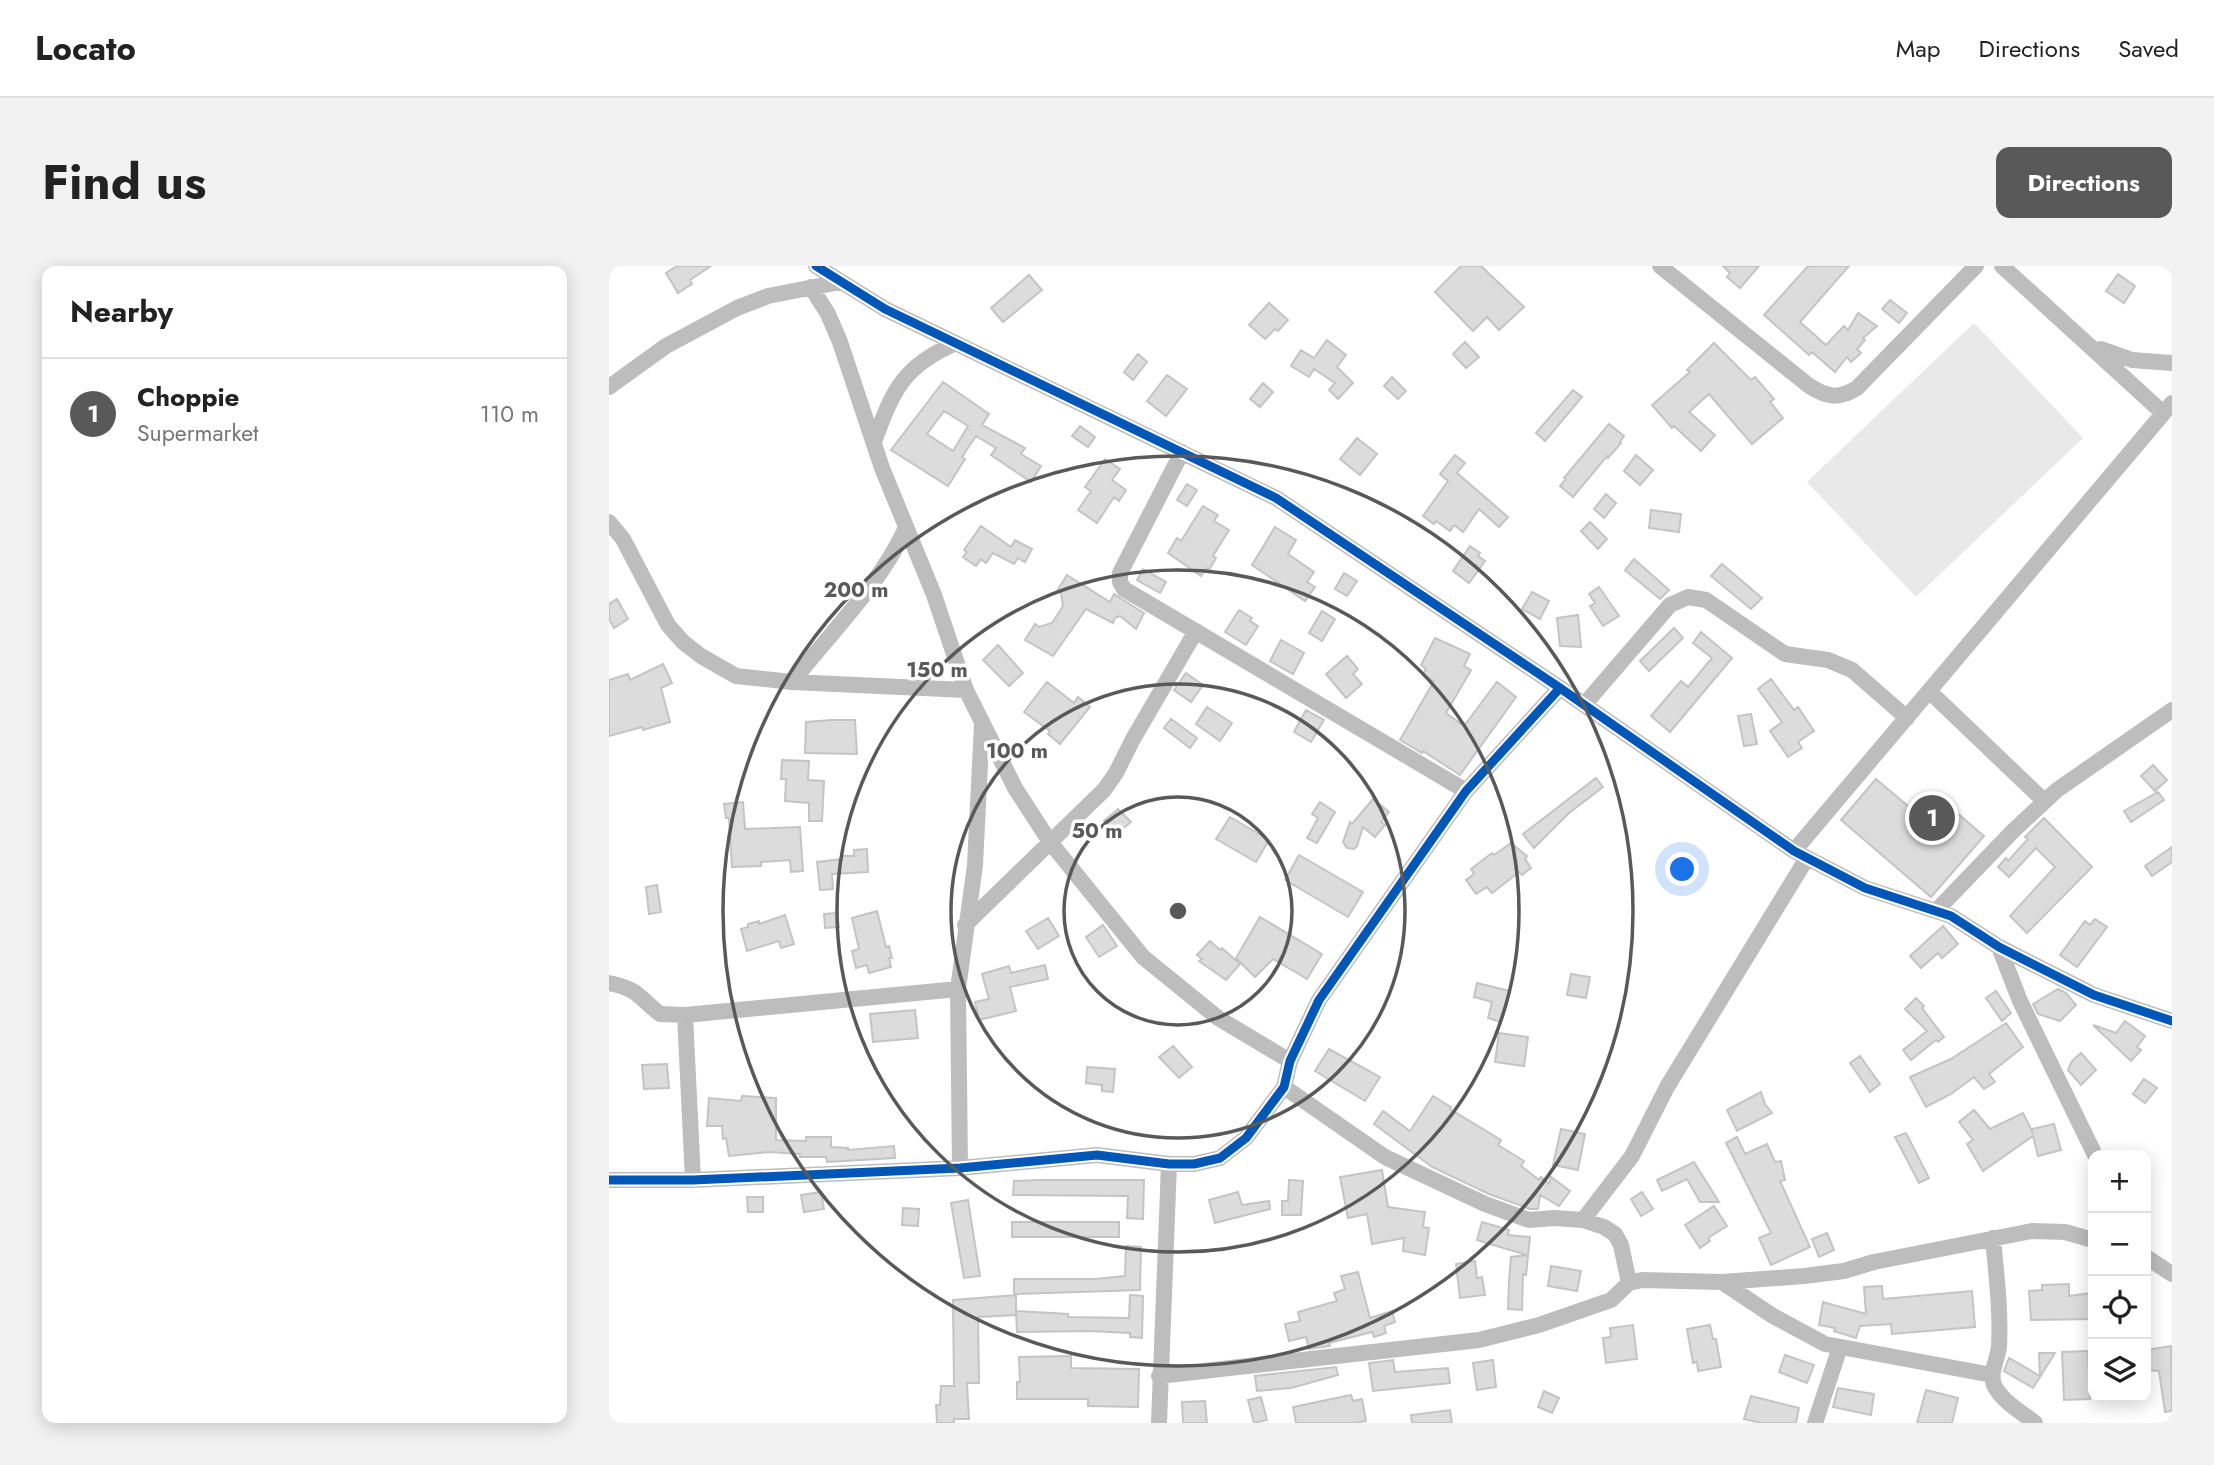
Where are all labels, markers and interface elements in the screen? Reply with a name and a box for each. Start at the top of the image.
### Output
text: Locato [35,25,136,72]
text: Map [1896,31,1941,66]
text: Directions [1979,31,2080,66]
text: Saved [2118,31,2179,66]
text: Find us [42,147,206,217]
button: Directions [1996,147,2172,218]
text: Nearby [70,290,173,333]
text: Choppie [137,378,240,416]
text: 1 [87,397,99,431]
text: 110 m [480,397,539,431]
text: Supermarket [137,416,259,450]
text: 200 m [823,575,889,605]
text: 150 m [906,655,968,685]
text: 100 m [986,736,1048,766]
pin: 1 [1909,792,1955,844]
text: 50 m [1072,816,1122,846]
your location [1665,852,1699,886]
centre of rings [1166,899,1190,923]
map controls [2088,1150,2151,1402]
button: + [2088,1150,2151,1213]
button: − [2088,1213,2151,1276]
button: locate [2088,1276,2151,1339]
button: layers [2088,1339,2151,1402]

